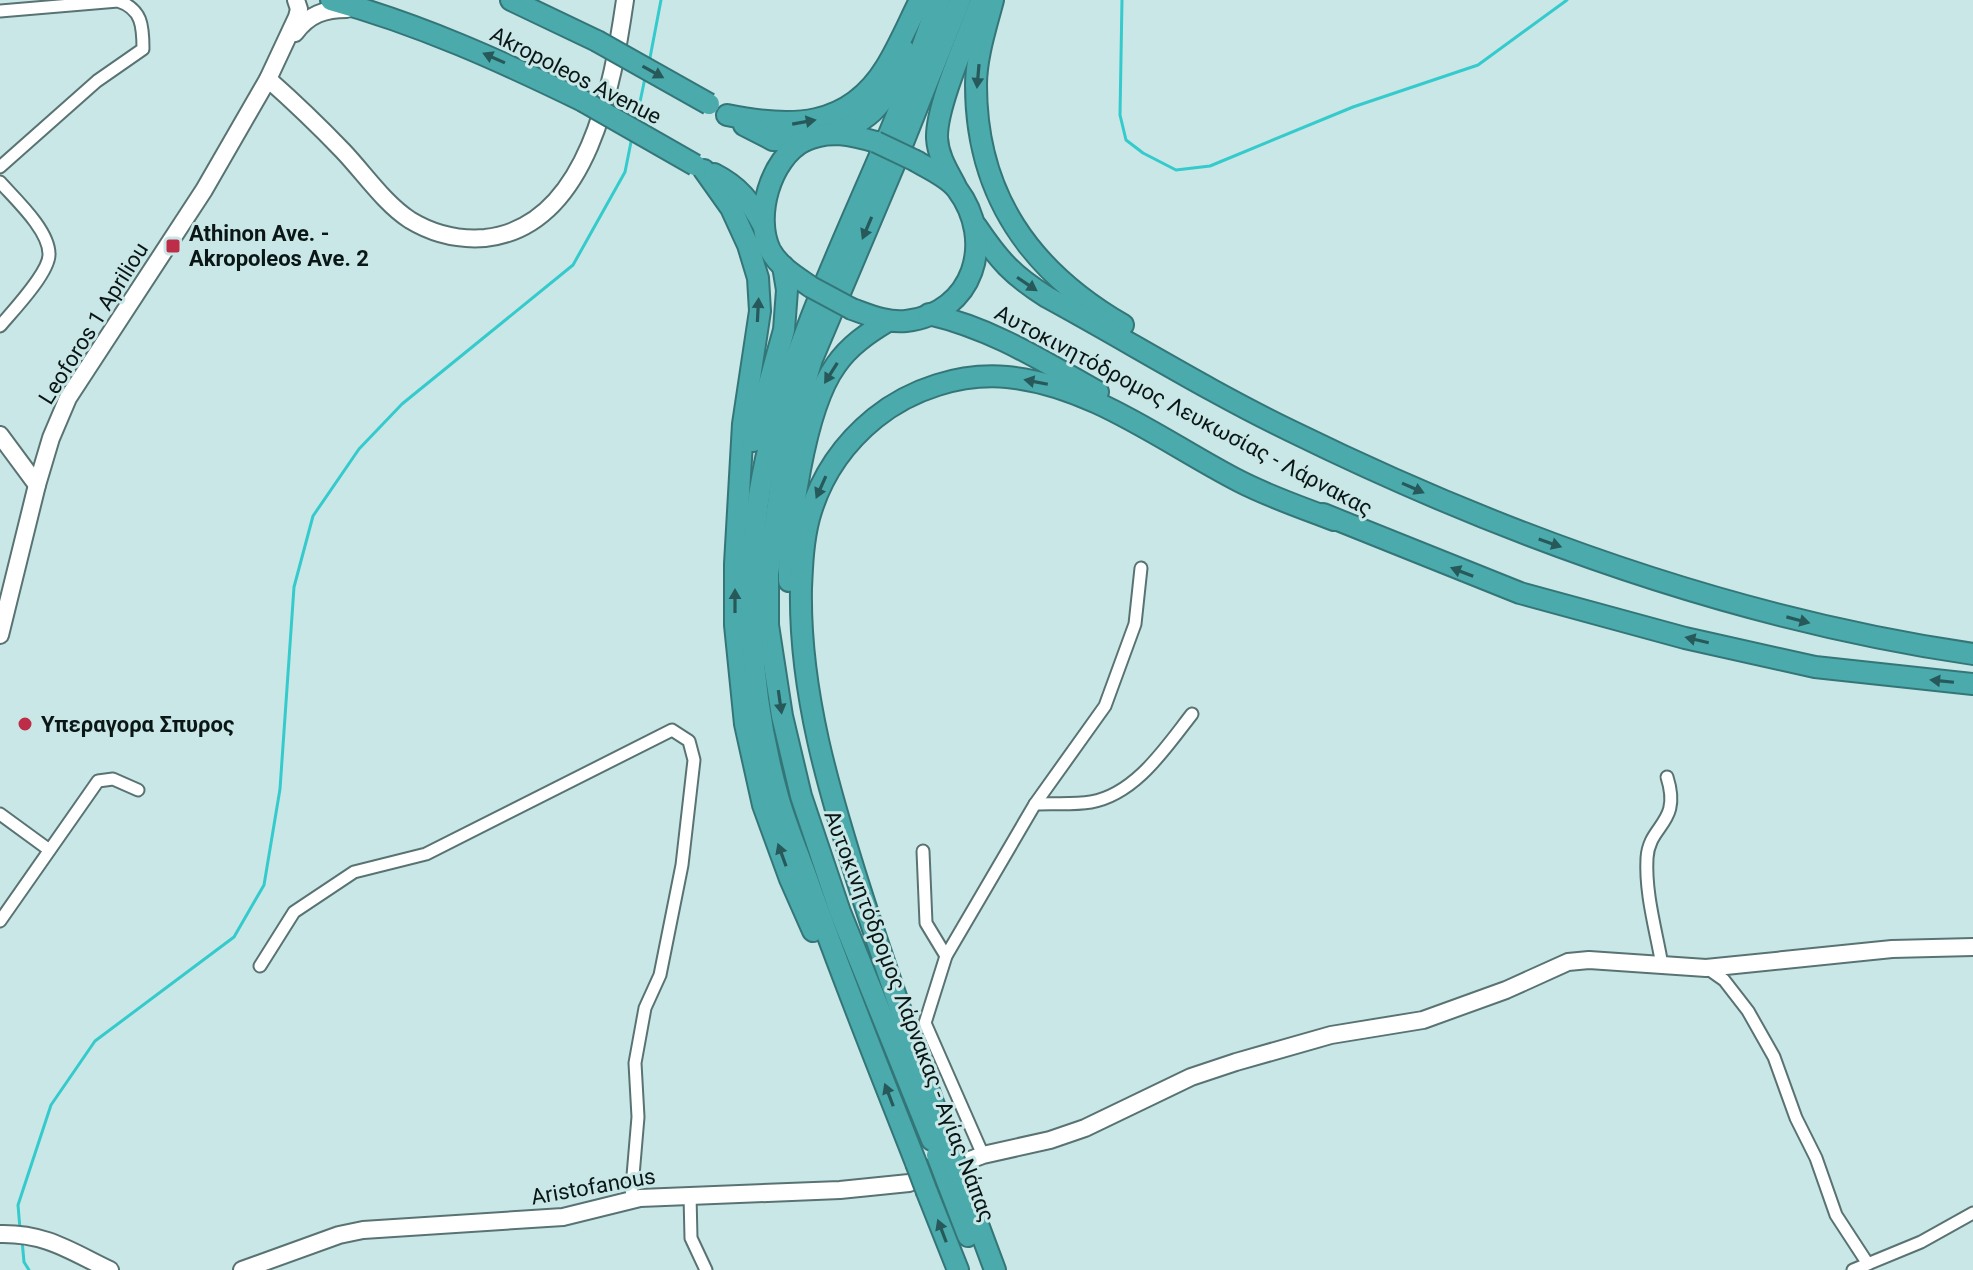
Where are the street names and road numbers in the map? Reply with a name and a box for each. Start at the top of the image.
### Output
street label: Akropoleos Avenue [486,22,665,129]
street label: Leoforos 1 Apriliou [34,238,153,409]
street label: Αυτοκινητόδρομος Λευκωσίας - Λάρνακας [991,300,1377,521]
street label: Αυτοκινητόδρομος Λάρνακας - Αγίας Νάπας [819,807,1000,1225]
street label: Aristofanous [529,1163,657,1210]

